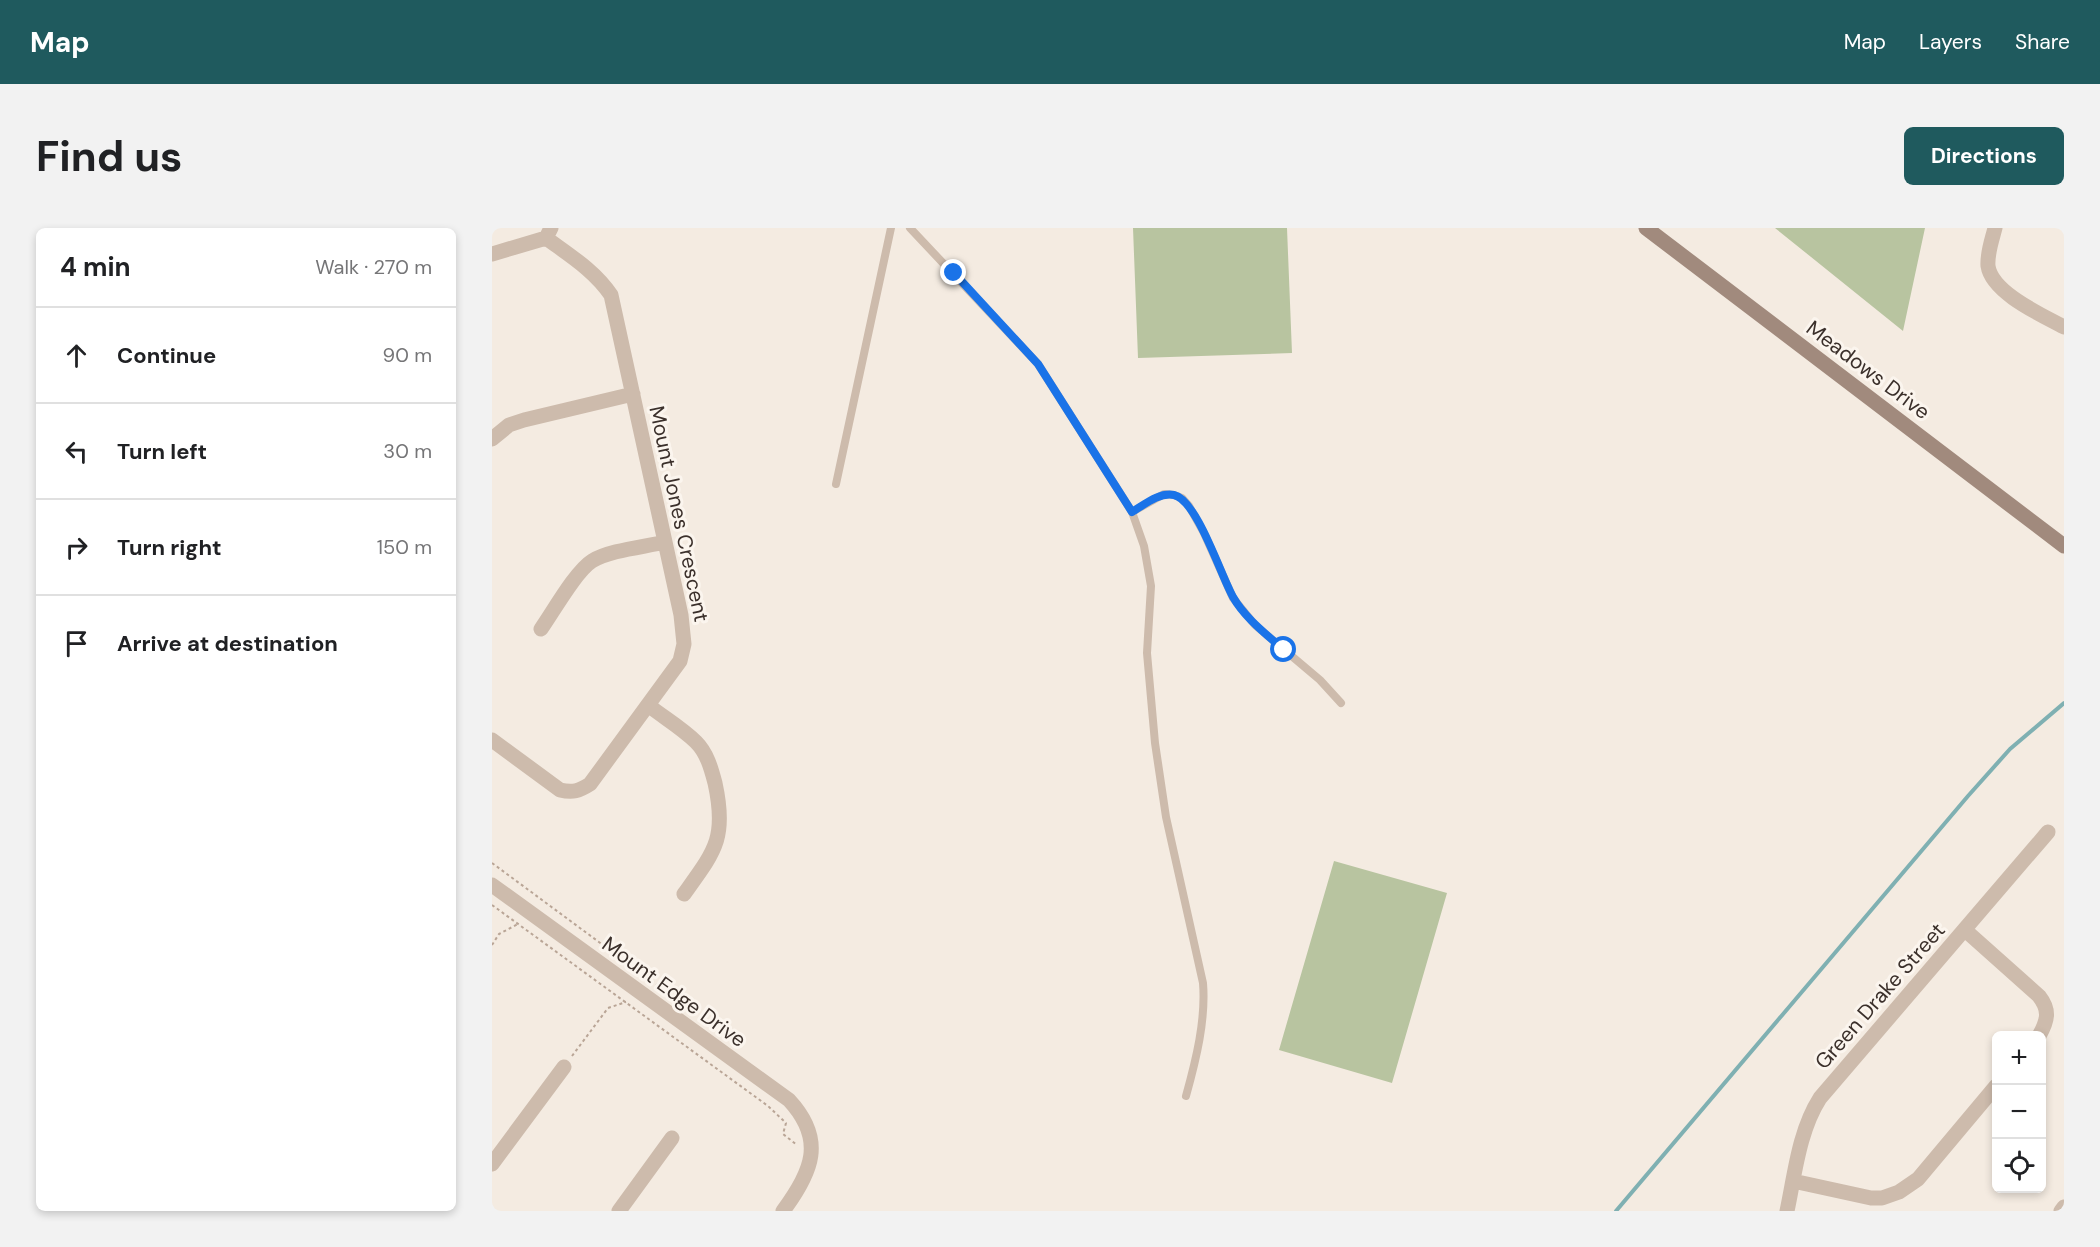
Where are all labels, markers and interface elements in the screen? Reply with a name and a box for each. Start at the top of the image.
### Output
text: Map [30,24,90,61]
text: Map [1844,28,1886,56]
text: Layers [1919,28,1982,56]
text: Share [2015,28,2070,56]
button: Directions [1904,127,2064,185]
text: Find us [36,129,182,184]
text: 4 min [60,250,131,284]
text: Walk · 270 m [315,254,432,280]
route end [940,259,966,285]
street label: Meadows Drive [1800,314,1936,426]
icon: ahead [60,339,93,372]
text: Continue [117,341,216,370]
text: 90 m [383,342,432,368]
street label: Mount Jones Crescent [642,403,716,625]
icon: left [60,435,93,468]
text: Turn left [117,437,207,466]
text: 30 m [383,438,432,464]
icon: right [60,531,93,564]
text: Turn right [117,533,222,562]
text: 150 m [377,534,432,560]
icon: arrive [60,627,93,660]
text: Arrive at destination [117,629,338,658]
route start [1270,636,1296,662]
street label: Green Drake Street [1809,917,1951,1075]
street label: Mount Edge Drive [596,930,752,1054]
map controls [1992,1031,2046,1193]
button: + [1992,1031,2046,1085]
button: − [1992,1085,2046,1139]
button: locate [1992,1139,2046,1193]

